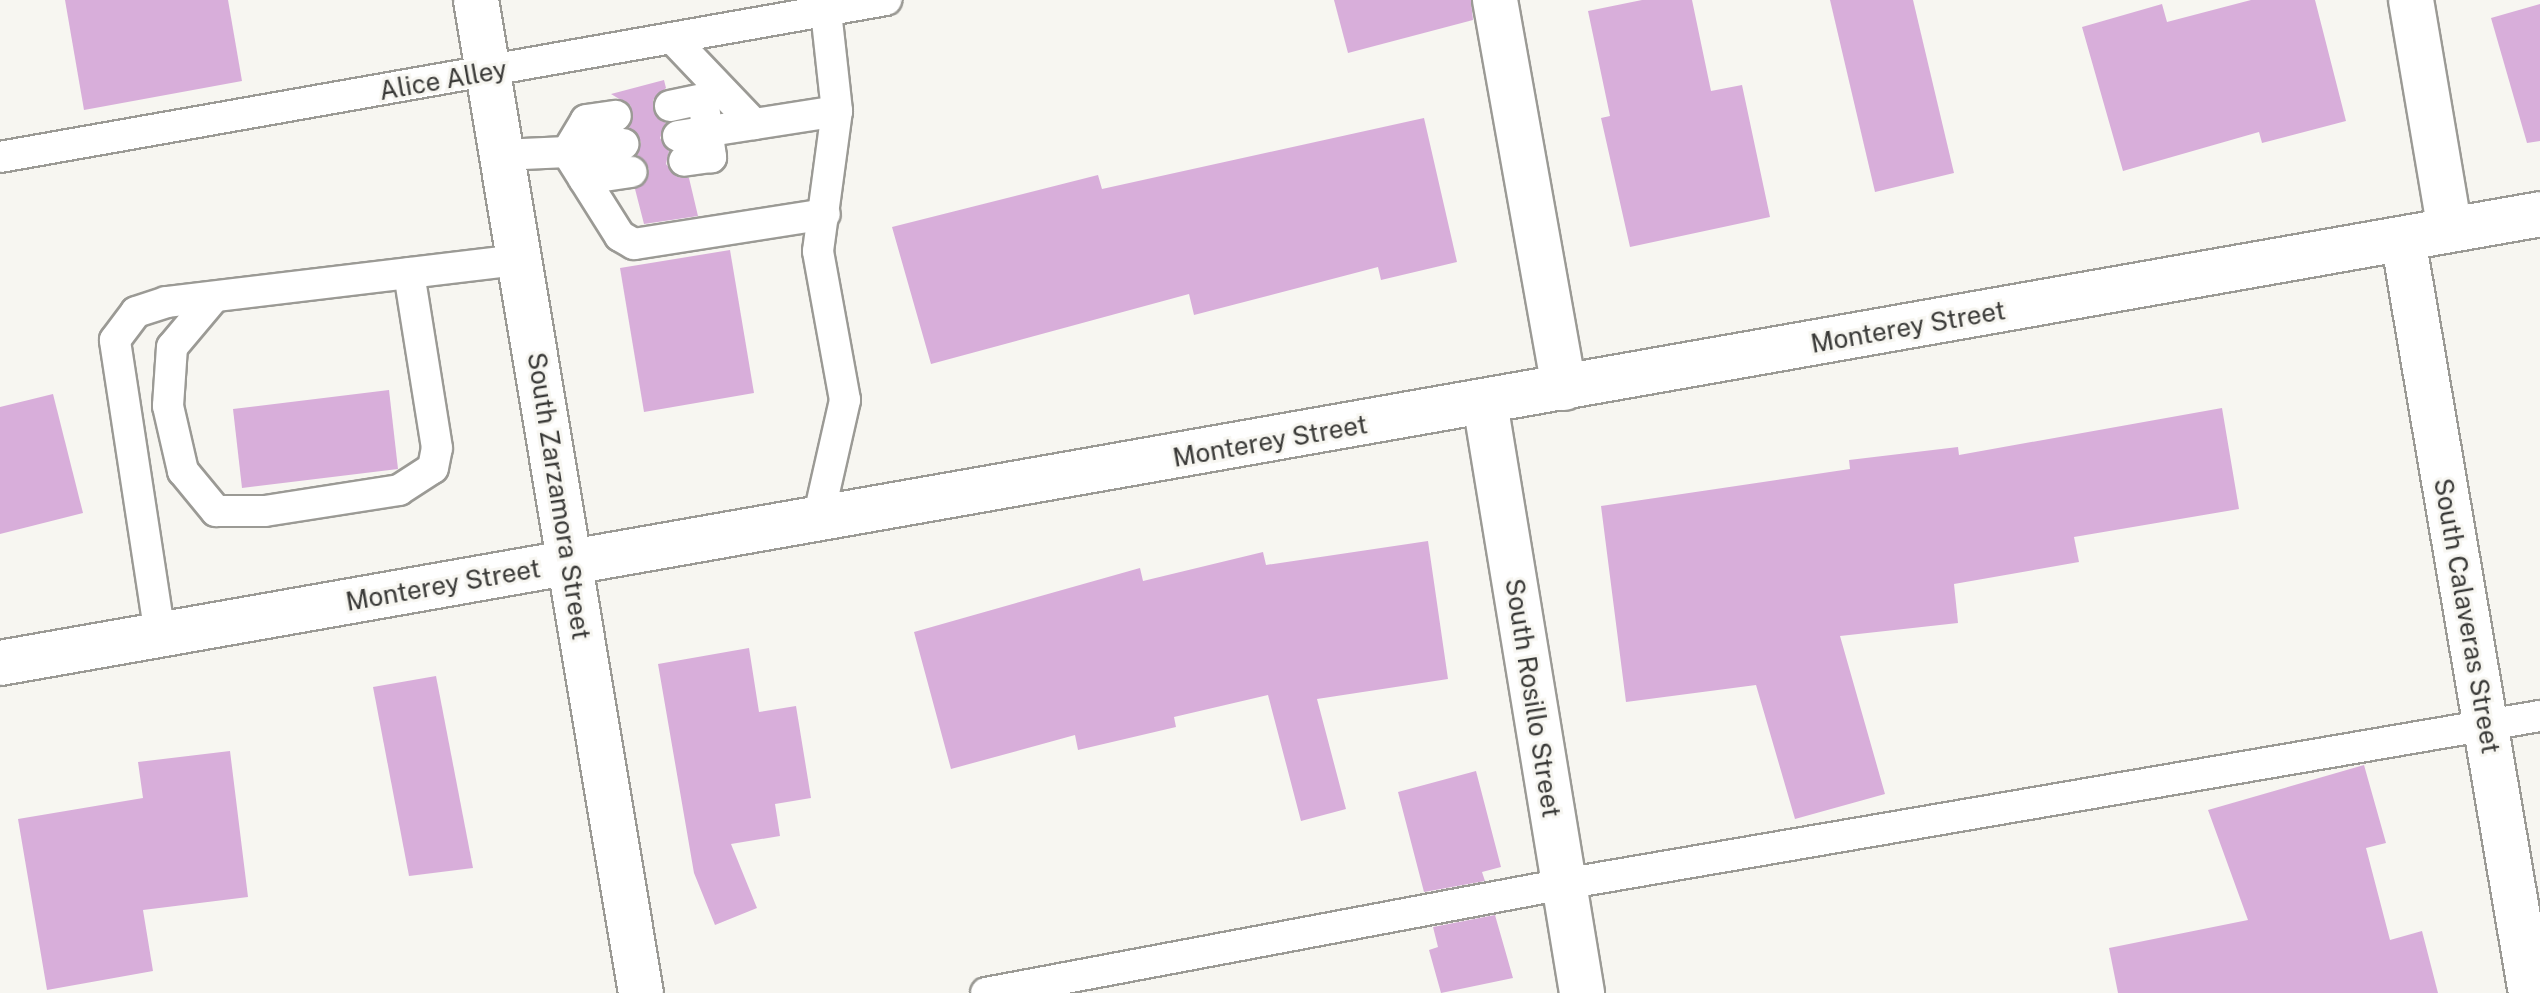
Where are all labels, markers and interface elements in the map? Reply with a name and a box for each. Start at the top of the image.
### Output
street label: Alice Alley [377,53,509,107]
street label: Monterey Street [1808,295,2008,359]
street label: South Zarzamora Street [521,350,597,642]
street label: Monterey Street [1170,409,1370,473]
street label: South Calaveras Street [2427,476,2507,756]
street label: Monterey Street [343,553,543,617]
street label: South Rosillo Street [1499,576,1567,820]

